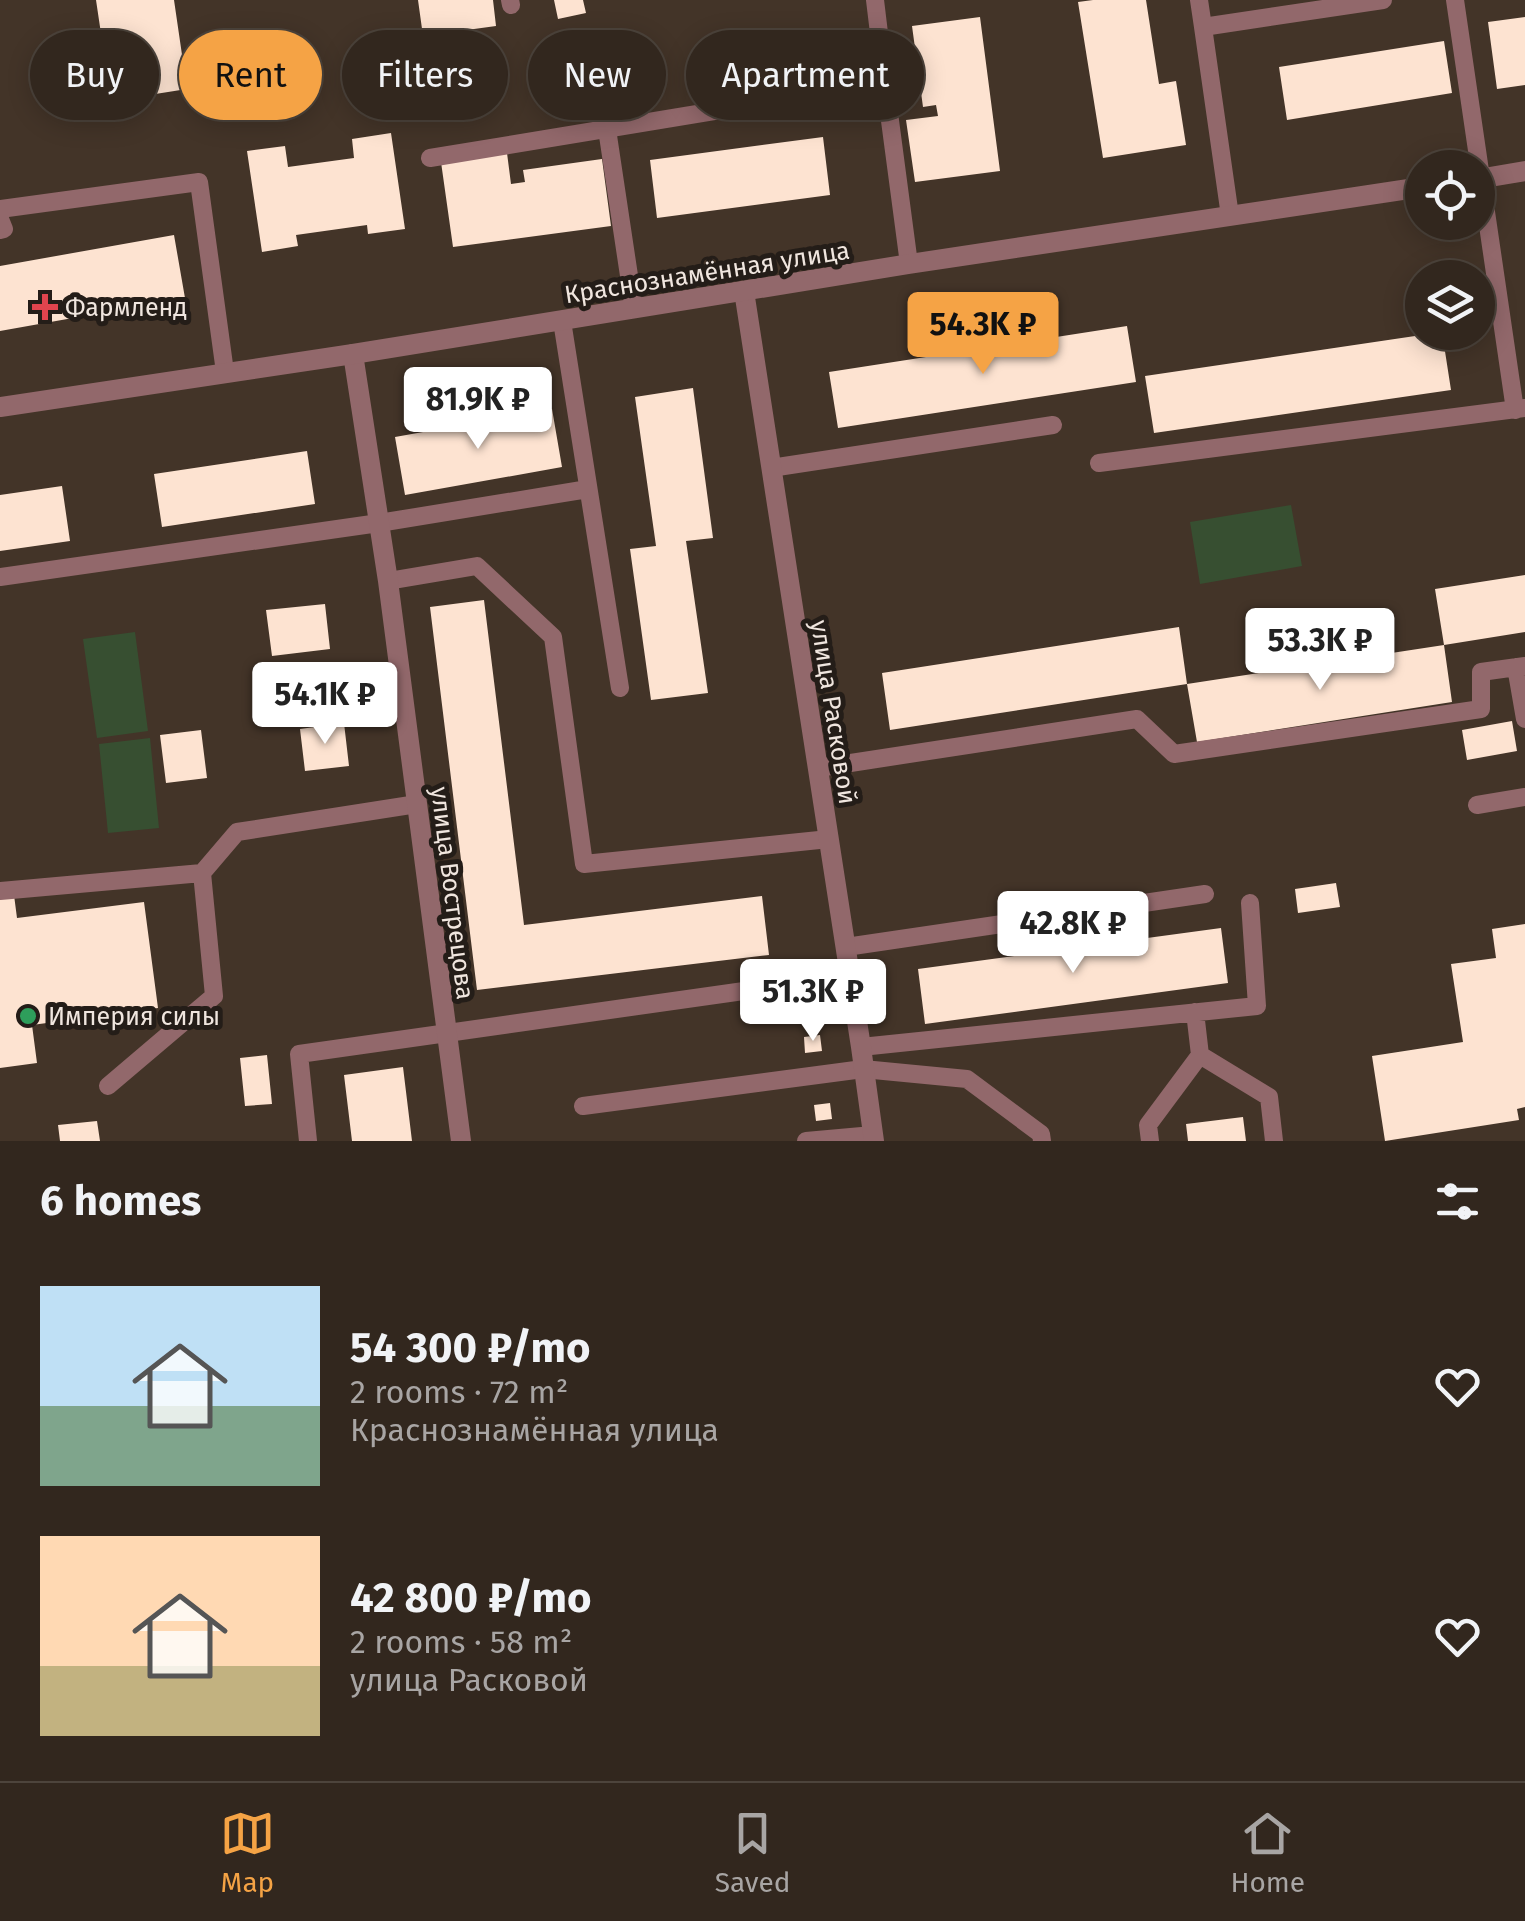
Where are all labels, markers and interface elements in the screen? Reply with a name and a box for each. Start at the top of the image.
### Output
chip: Buy [30,30,159,120]
chip: Rent [179,30,322,120]
chip: Filters [342,30,508,120]
chip: New [528,30,666,120]
chip: Apartment [686,30,924,120]
map controls [1405,150,1495,350]
button: locate [1405,150,1495,240]
street label: Краснознамённая улица [562,236,852,310]
button: layers [1405,260,1495,350]
pin: 54.3K ₽ [891,292,1075,377]
place label: Фармленд [65,293,187,323]
marker: Фармленд [34,296,56,318]
text: 54.3K ₽ [930,305,1036,343]
pin: 81.9K ₽ [386,367,570,452]
text: 81.9K ₽ [426,380,530,418]
pin: 53.3K ₽ [1228,608,1412,693]
street label: улица Расковой [804,618,862,806]
text: 53.3K ₽ [1267,621,1373,659]
pin: 54.1K ₽ [233,662,417,747]
text: 54.1K ₽ [274,675,376,713]
street label: улица Вострецова [424,785,480,1001]
pin: 42.8K ₽ [981,891,1165,976]
text: 42.8K ₽ [1019,904,1127,942]
pin: 51.3K ₽ [721,959,905,1044]
text: 51.3K ₽ [762,972,864,1010]
place label: Империя силы [48,1002,220,1032]
marker: Империя силы [17,1005,39,1027]
icon: filters [1430,1174,1485,1229]
text: 6 homes [40,1176,201,1226]
text: 54 300 ₽/mo [350,1323,591,1373]
icon: home [120,1326,240,1446]
icon: heart [1430,1359,1485,1414]
text: 2 rooms · 72 m² [350,1373,568,1411]
text: Краснознамённая улица [350,1411,719,1449]
text: 42 800 ₽/mo [350,1573,592,1623]
icon: home [120,1576,240,1696]
icon: heart [1430,1609,1485,1664]
text: 2 rooms · 58 m² [350,1623,572,1661]
text: улица Расковой [350,1661,588,1699]
tab: Map [220,1806,275,1899]
tab: Saved [715,1806,791,1899]
tab: Home [1230,1806,1305,1899]

